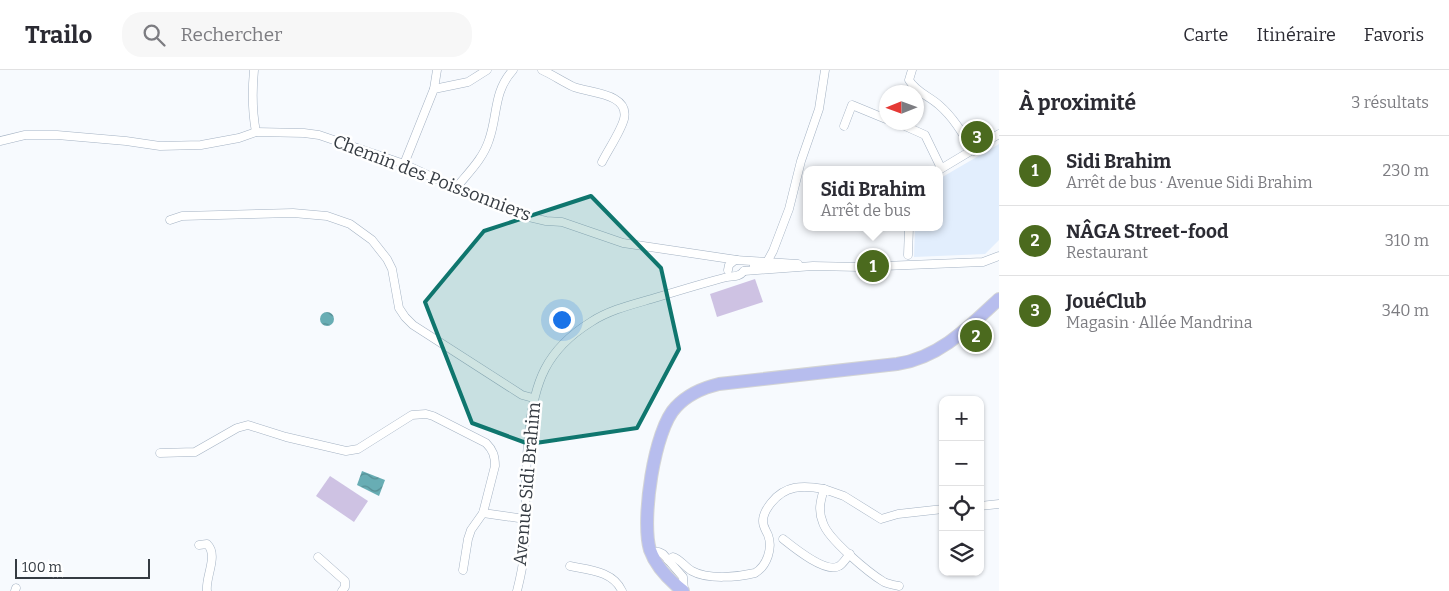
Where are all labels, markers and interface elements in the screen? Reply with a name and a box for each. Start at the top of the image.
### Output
search box [122,12,472,57]
text: Trailo [25,21,92,49]
icon: search [140,21,168,49]
text: Rechercher [180,23,282,46]
text: Carte [1183,24,1228,46]
text: Itinéraire [1256,24,1336,46]
text: Favoris [1364,24,1424,46]
north arrow [879,85,924,130]
text: À proximité [1019,90,1136,116]
text: 3 résultats [1351,93,1429,112]
pin: 3 [961,118,993,156]
street label: Chemin des Poissonniers [330,130,534,226]
text: Sidi Brahim [1066,150,1171,173]
text: 1 [1032,161,1038,180]
text: 230 m [1382,161,1429,180]
popup [803,166,943,231]
text: Arrêt de bus · Avenue Sidi Brahim [1066,173,1312,192]
text: Sidi Brahim [820,178,926,201]
text: Arrêt de bus [820,201,911,220]
text: NÂGA Street-food [1066,220,1228,243]
text: 2 [1030,231,1040,250]
text: 310 m [1385,231,1429,250]
text: Restaurant [1066,243,1148,262]
pin: 1 [857,247,889,285]
text: JouéClub [1066,290,1146,313]
text: 3 [1030,301,1040,320]
text: 340 m [1382,301,1429,320]
your location [549,307,575,333]
text: Magasin · Allée Mandrina [1066,313,1253,332]
pin: 2 [960,317,992,355]
map controls [939,396,984,576]
button: + [939,396,984,441]
street label: Avenue Sidi Brahim [509,401,545,567]
button: − [939,441,984,486]
button: locate [939,486,984,531]
button: layers [939,531,984,576]
scale bar [15,556,150,579]
text: 100 m [22,559,62,576]

